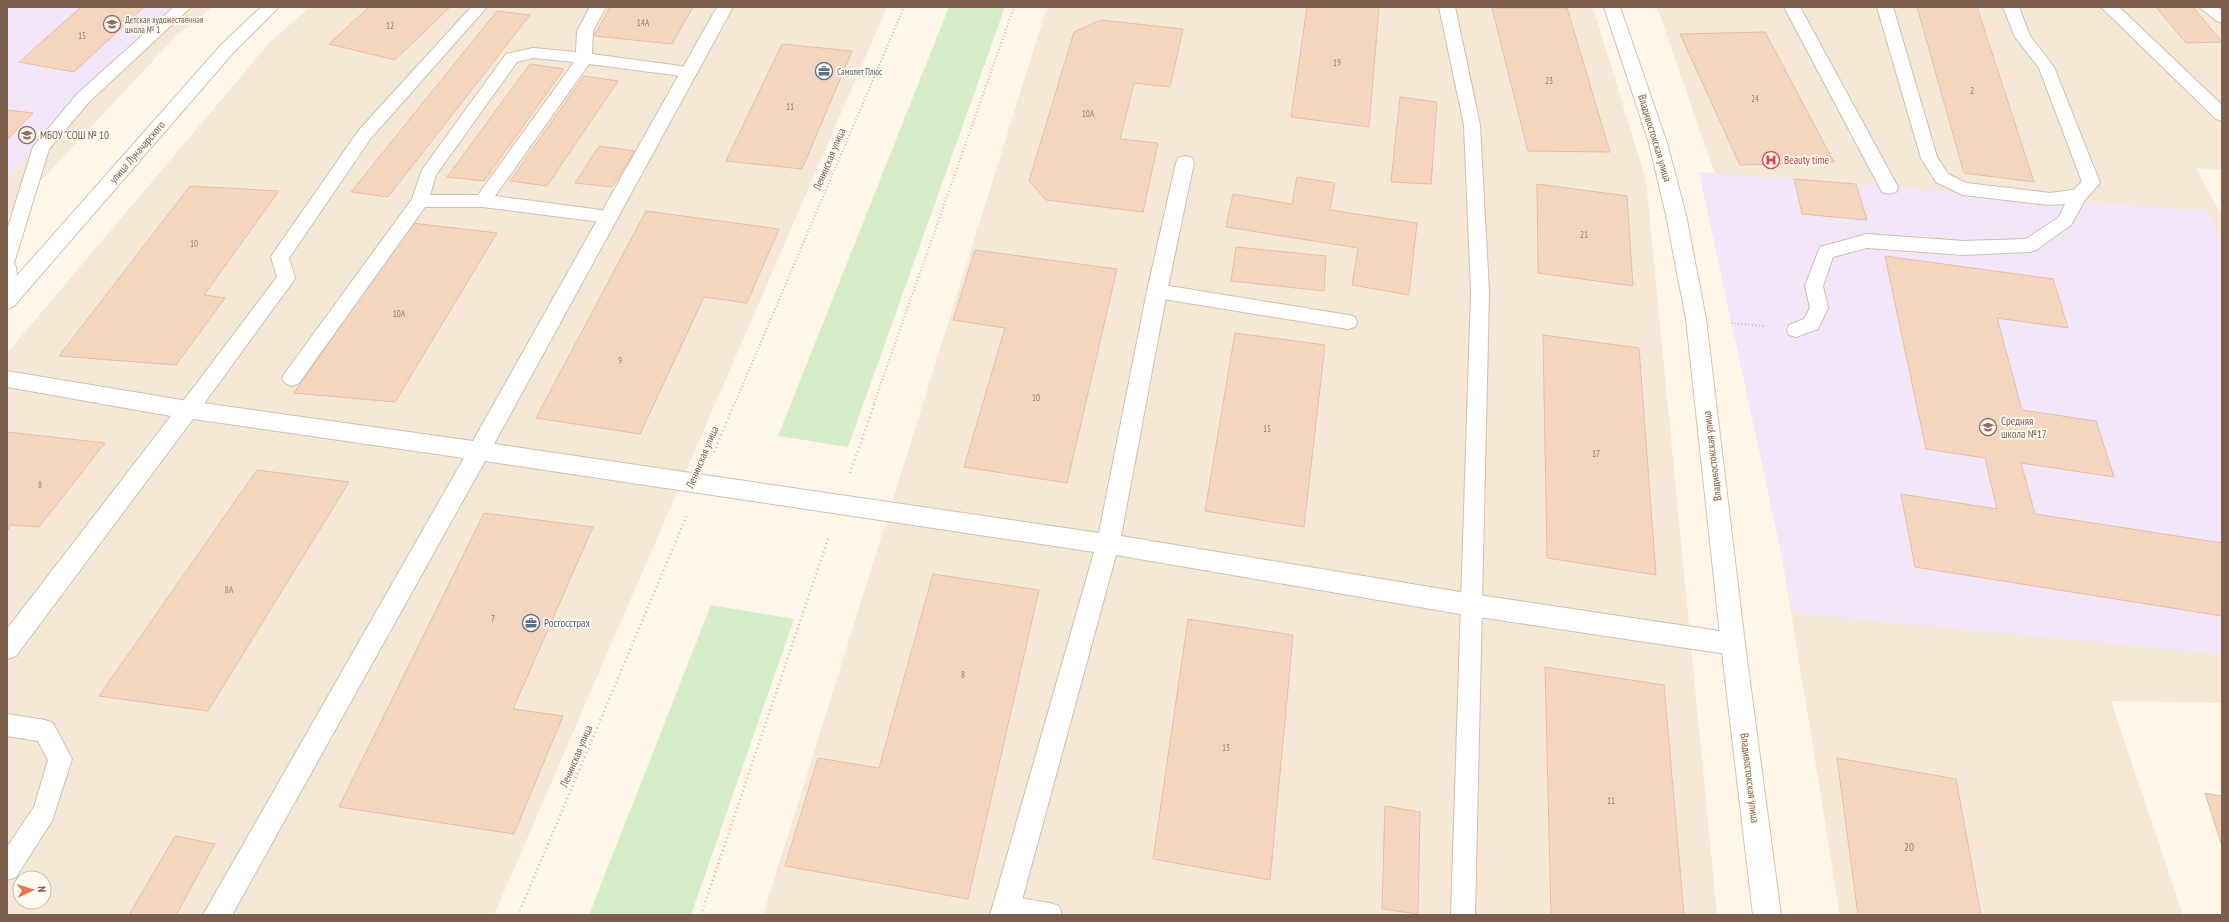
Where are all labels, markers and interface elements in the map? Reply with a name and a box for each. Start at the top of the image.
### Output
school or university icon: Детская художественная школа № 1 [102,14,122,34]
place label: Детская художественная школа № 1 [125,14,203,35]
house number: 14А [637,17,650,28]
house number: 12 [386,20,394,31]
house number: 15 [78,30,86,41]
house number: 19 [1333,57,1341,68]
office icon: Самолет Плюс [814,61,834,81]
place label: Самолет Плюс [837,66,883,77]
house number: 23 [1545,75,1553,86]
house number: 2 [1970,85,1974,96]
street label: Владивостокская улица [1635,93,1675,183]
house number: 24 [1751,93,1759,104]
house number: 11 [786,101,794,112]
house number: 10А [1082,108,1095,119]
street label: улица Луначарского [106,118,168,186]
school or university icon: МБОУ "СОШ № 10 [17,125,37,145]
street label: Ленинская улица [809,126,848,193]
place label: МБОУ "СОШ № 10 [40,128,109,142]
hospital icon: Beauty time [1761,150,1781,170]
place label: Beauty time [1784,153,1830,167]
house number: 21 [1580,229,1588,240]
house number: 10 [190,238,198,249]
house number: 10А [393,308,406,319]
house number: 9 [618,355,622,366]
house number: 10 [1032,392,1040,403]
street label: Владивостокская улица [1700,410,1724,502]
place label: Средняя школа №17 [2001,414,2047,441]
school or university icon: Средняя школа №17 [1978,417,1998,437]
house number: 15 [1263,423,1271,434]
street label: Ленинская улица [682,424,721,491]
house number: 17 [1592,448,1600,459]
house number: 8 [38,479,42,490]
house number: 8А [225,584,234,595]
house number: 7 [491,613,495,624]
office icon: Росгосстрах [521,613,541,633]
place label: Росгосстрах [544,616,590,630]
house number: 8 [961,669,965,680]
street label: Ленинская улица [556,723,595,790]
street label: Владивостокская улица [1738,732,1762,824]
house number: 13 [1222,742,1230,753]
house number: 11 [1607,795,1615,806]
house number: 20 [1904,840,1914,854]
north arrow [12,870,52,910]
text: N [35,886,49,893]

